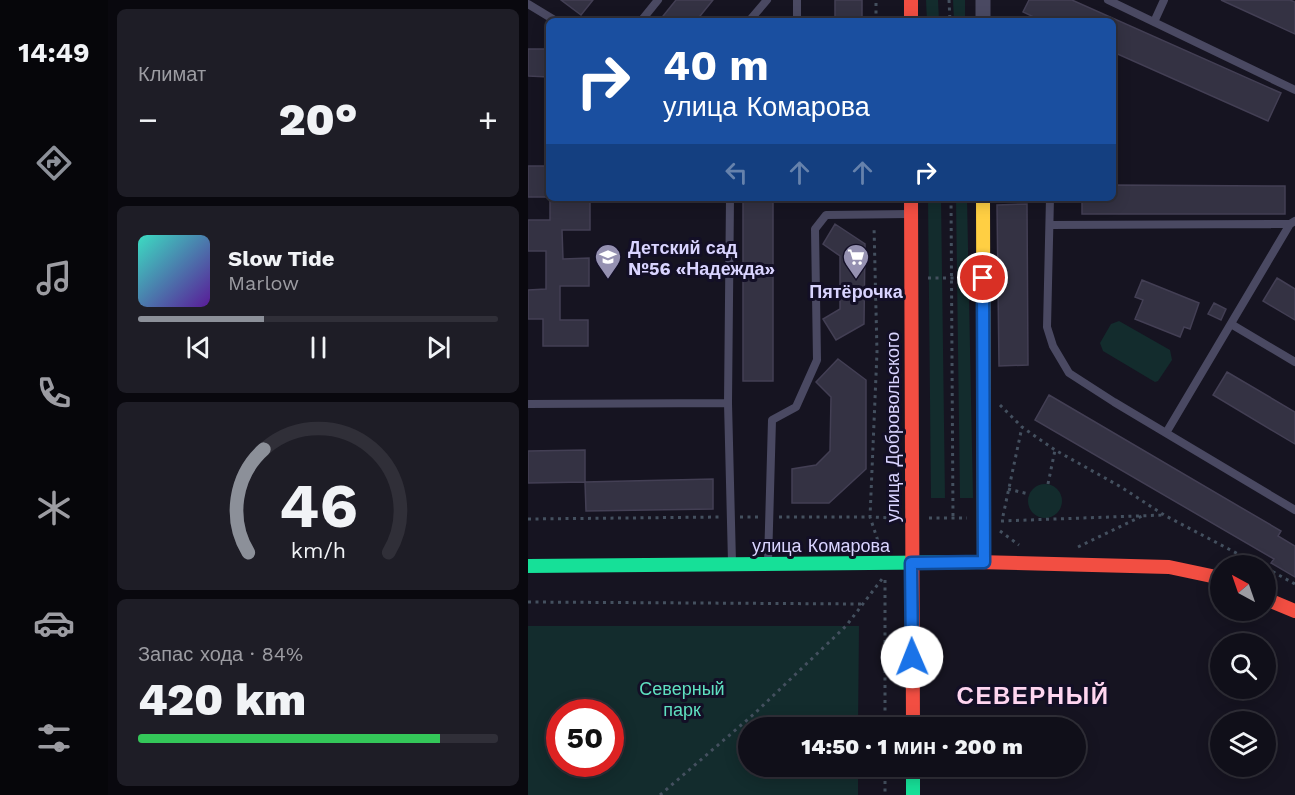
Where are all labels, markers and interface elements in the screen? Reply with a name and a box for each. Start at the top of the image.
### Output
text: 14:49 [18,37,90,69]
text: 40 m [663,41,769,90]
icon: right [564,42,642,120]
text: Климат [138,62,206,86]
text: улица Комарова [663,91,870,123]
text: 20° [278,93,358,146]
text: − [138,100,158,139]
text: + [478,100,498,139]
icon: directions [33,142,75,184]
icon: left [720,156,753,189]
icon: ahead [783,156,816,189]
icon: ahead [846,156,879,189]
icon: right [909,156,942,189]
place label: Детский сад №56 «Надежда» [628,237,775,279]
school or university icon: Детский сад №56 «Надежда» [593,242,623,280]
supermarket icon: Пятёрочка [841,242,871,280]
text: Slow Tide [228,246,335,271]
pin [957,252,1008,303]
icon: music [33,257,75,299]
icon: arrive [966,261,999,294]
text: Marlow [228,271,299,295]
place label: Пятёрочка [809,281,904,302]
icon: previous [182,331,215,364]
icon: pause [302,331,335,364]
icon: next [422,331,455,364]
street label: улица Добровольского [882,332,903,522]
icon: phone [33,372,75,414]
text: 46 [279,469,357,542]
icon: climate [33,487,75,529]
street label: улица Комарова [752,535,891,556]
text: km/h [290,538,346,563]
north arrow [1210,555,1276,621]
map controls [1210,555,1276,777]
icon: car [33,602,75,644]
position arrow [880,625,944,689]
button: search [1210,633,1276,699]
text: Запас хода · 84% [138,642,303,666]
text: 420 km [138,673,306,726]
park label: Северный парк [639,678,725,720]
district label: СЕВЕРНЫЙ [957,682,1109,710]
speed limit sign: 50 [546,699,624,777]
button: layers [1210,711,1276,777]
icon: filters [33,717,75,759]
text: 14:50 · 1 мин · 200 m [801,734,1023,759]

